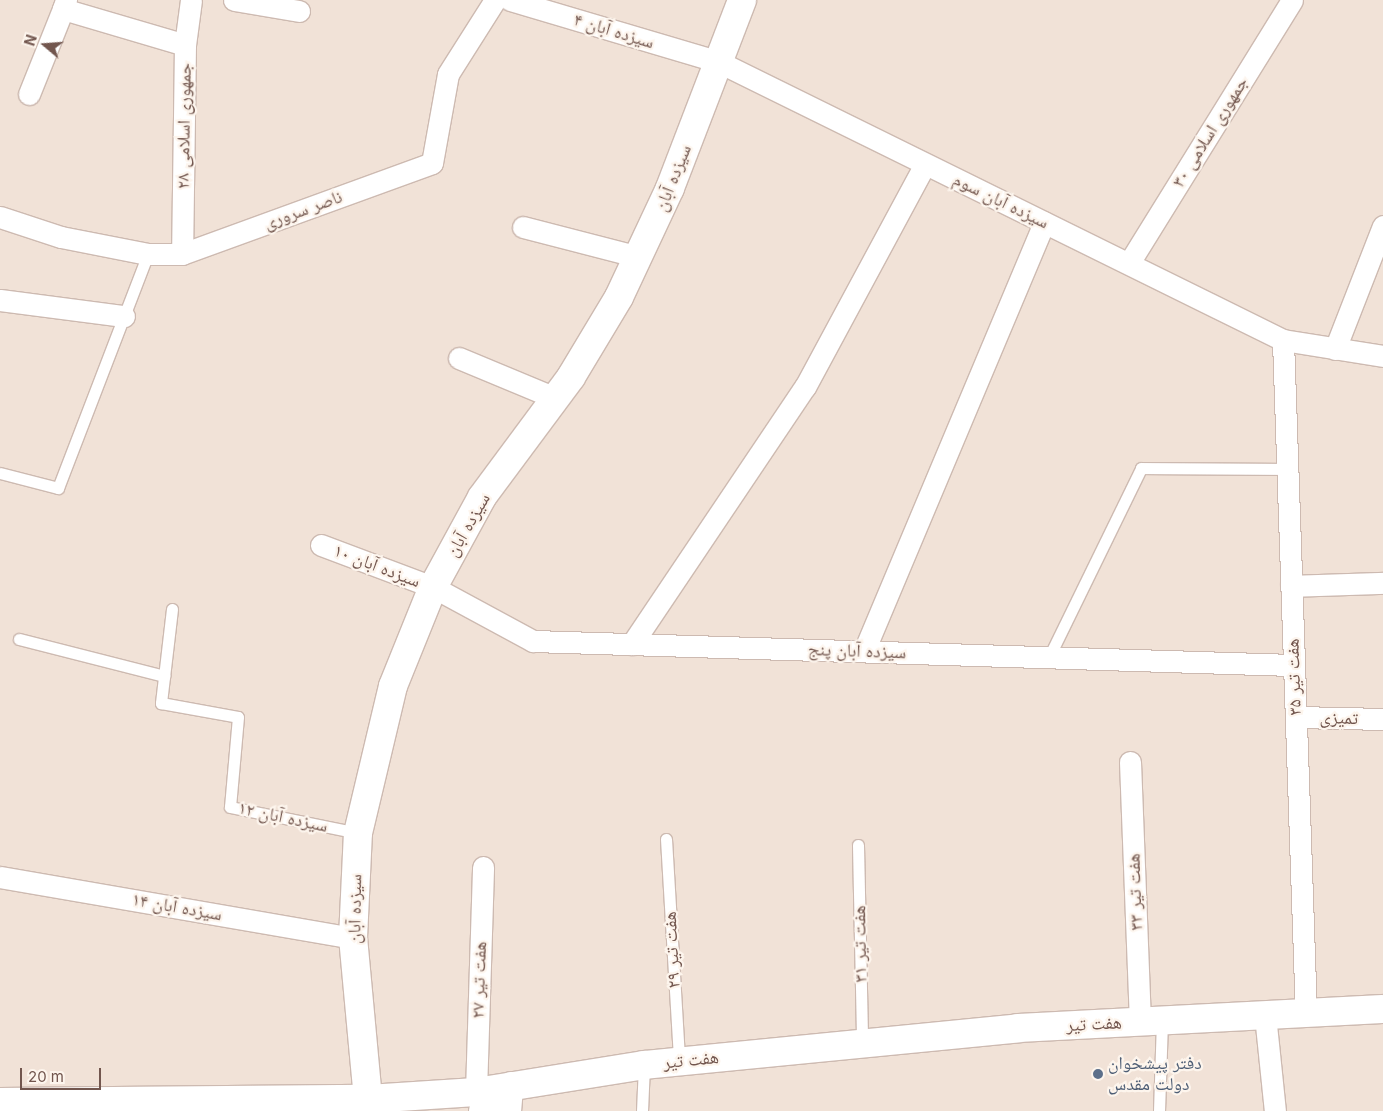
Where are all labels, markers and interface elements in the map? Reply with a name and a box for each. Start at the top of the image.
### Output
street label: سیزده آبان ۴ [571,9,657,53]
north arrow [20,20,70,70]
text: N [21,33,40,48]
street label: جمهوری اسلامی ۲۸ [172,63,196,189]
street label: جمهوری اسلامی ۳۰ [1167,73,1253,191]
street label: سیزده آبان [650,142,696,214]
street label: سیزده آبان سوم [950,169,1052,233]
street label: ناصر سروری [261,186,345,234]
street label: سیزده آبان [441,489,495,561]
street label: سیزده آبان ۱۰ [331,540,423,592]
street label: سیزده آبان پنج [808,638,906,664]
street label: هفت تیر ۳۵ [1282,638,1306,716]
street label: تمیزی [1319,707,1359,729]
street label: سیزده آبان ۱۲ [236,797,330,837]
street label: هفت تیر ۳۳ [1123,853,1147,931]
street label: سیزده آبان [344,874,366,944]
street label: سیزده آبان ۱۴ [130,888,224,926]
street label: هفت تیر ۳۱ [849,905,871,983]
street label: هفت تیر ۲۹ [659,911,685,989]
street label: هفت تیر ۲۷ [467,941,491,1019]
street label: هفت تیر [1066,1012,1122,1036]
street label: هفت تیر [662,1046,720,1074]
place label: دفتر پیشخوان دولت مقدس [1108,1053,1202,1096]
scale bar [22,1058,104,1090]
text: 20 m [28,1067,64,1086]
marker: دفتر پیشخوان دولت مقدس [1092,1068,1104,1080]

